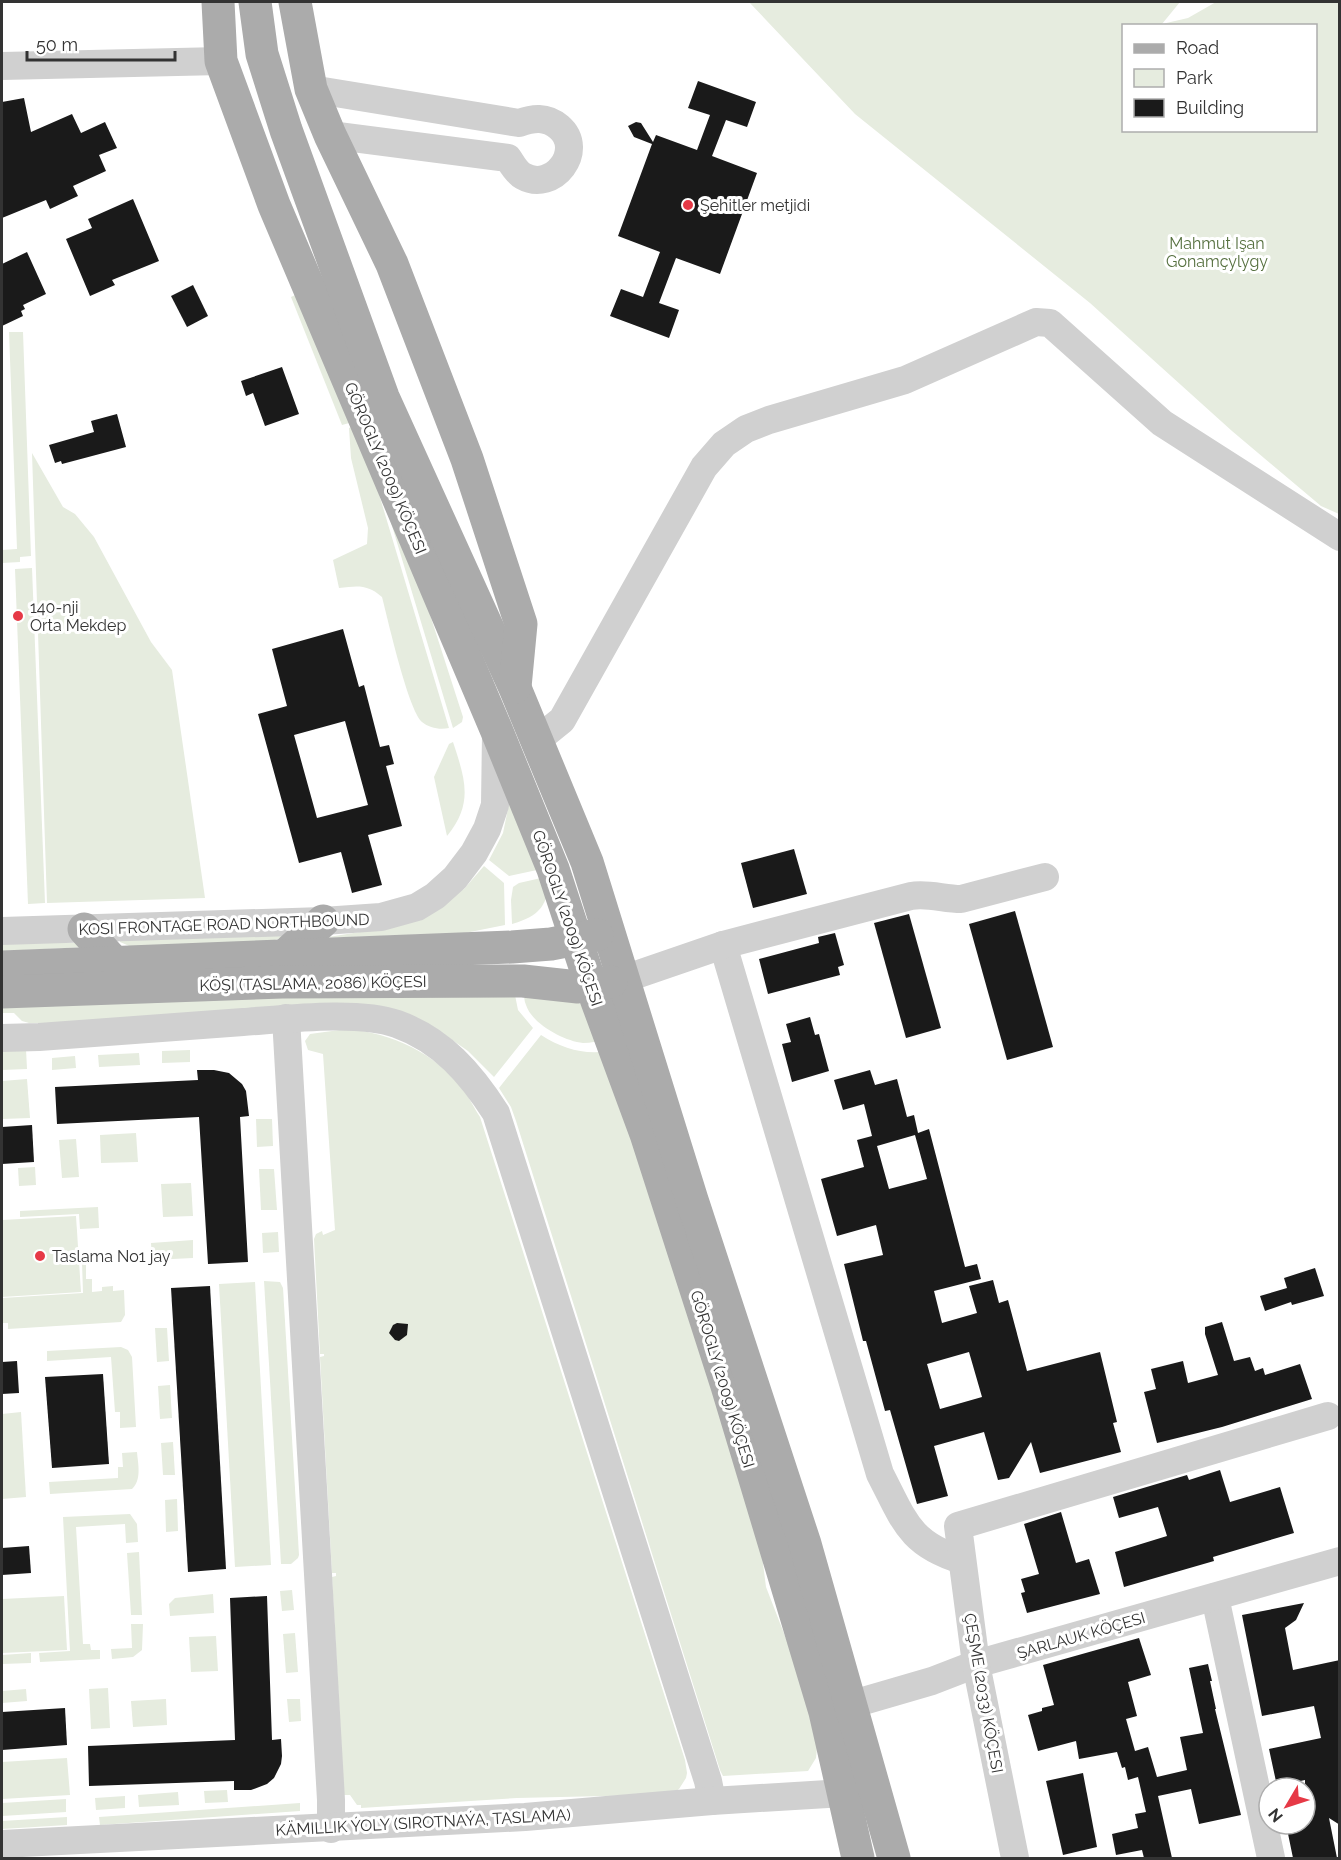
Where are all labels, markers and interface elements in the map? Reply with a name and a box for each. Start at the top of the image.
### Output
scale bar [27,24,176,62]
legend [1122,24,1317,132]
text: 50 m [36,34,78,55]
text: Road [1176,37,1219,58]
text: Park [1176,67,1213,88]
text: Building [1176,97,1244,118]
place label: Şehitler metjidi [700,196,810,215]
marker: Şehitler metjidi [681,198,695,212]
park label: Mahmut Işan Gonamçylygy [1166,234,1268,271]
street label: GÖROGLY (2009) KÖÇESI [341,379,431,557]
place label: 140-nji Orta Mekdep [30,598,126,635]
marker: 140-nji Orta Mekdep [11,609,25,623]
street label: GÖROGLY (2009) KÖÇESI [528,827,608,1009]
street label: KOSI FRONTAGE ROAD NORTHBOUND [78,910,370,939]
street label: KÖŞI (TASLAMA, 2086) KÖÇESI [199,971,427,995]
place label: Taslama No1 jay [52,1247,171,1266]
marker: Taslama No1 jay [33,1249,47,1263]
street label: GÖROGLY (2009) KÖÇESI [686,1288,760,1470]
street label: ŞARLAUK KÖÇESI [1014,1607,1148,1663]
street label: ÇEŞME (2033) KÖÇESI [960,1611,1008,1775]
north arrow [1257,1776,1317,1836]
street label: KÄMILLIK ÝOLY (SIROTNAÝA, TASLAMA) [275,1804,571,1840]
text: N [1265,1804,1287,1826]

